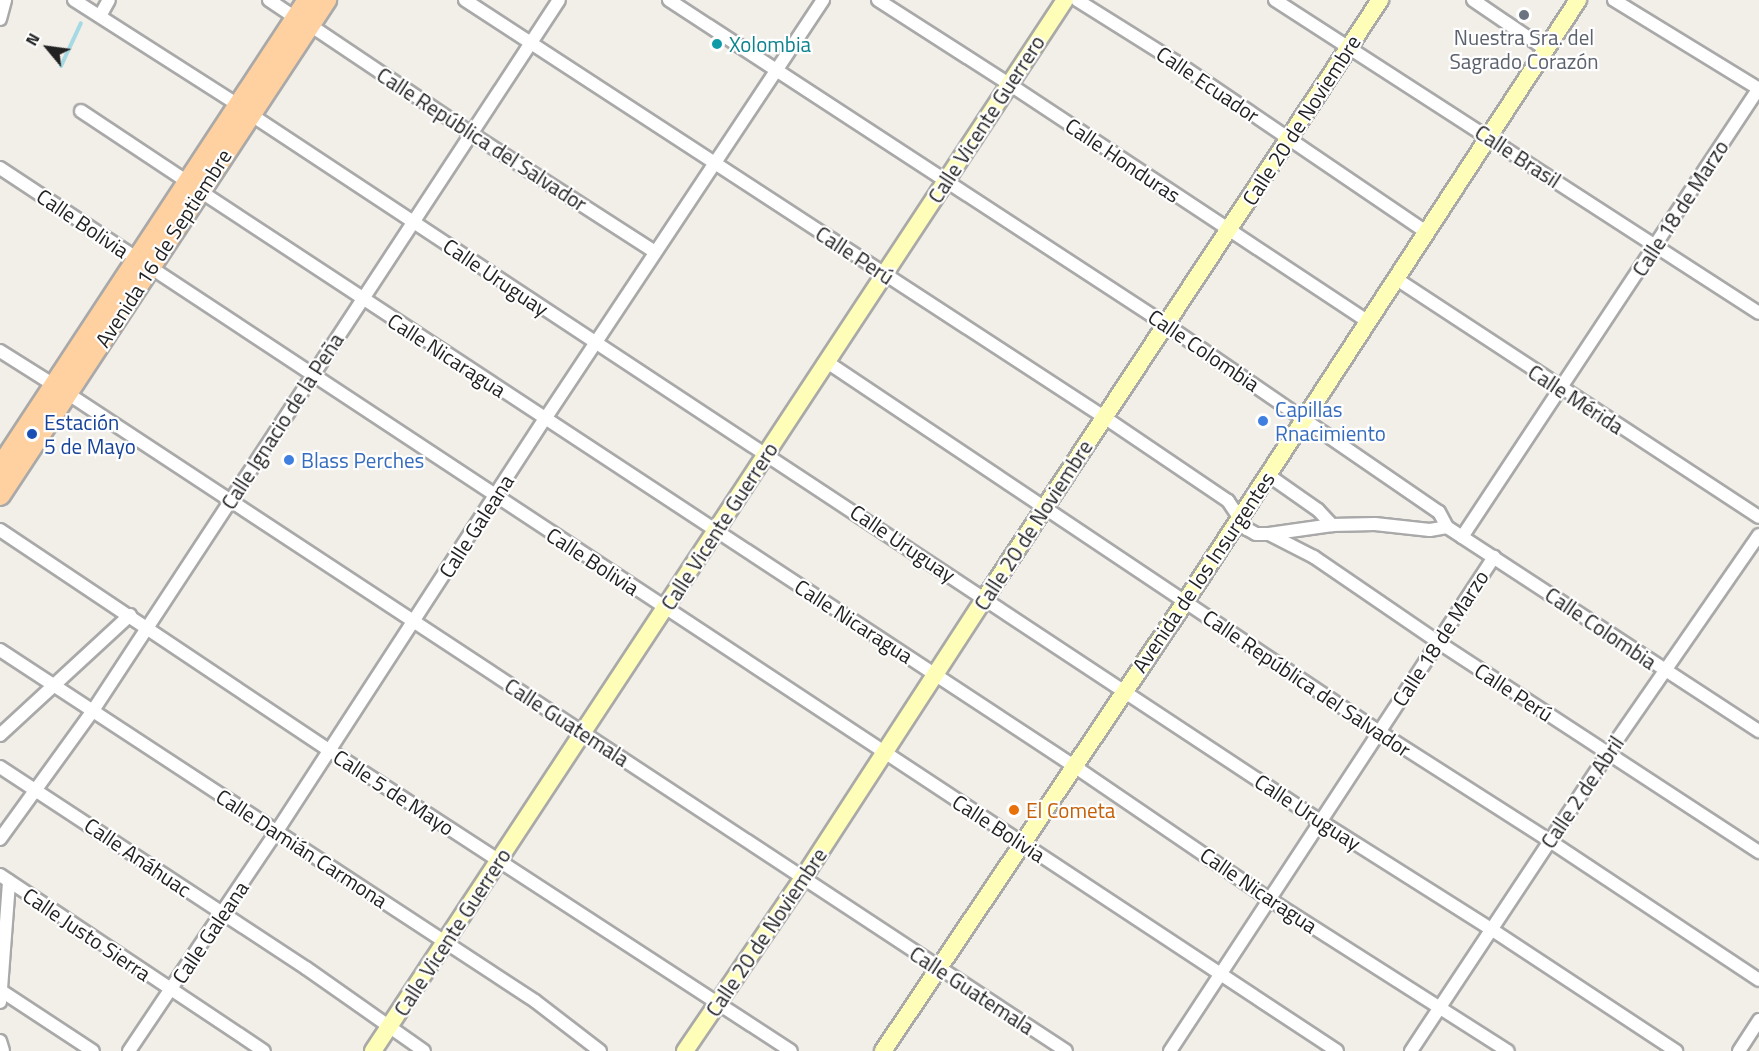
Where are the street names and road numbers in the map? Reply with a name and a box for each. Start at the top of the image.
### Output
street label: Calle Vicente Guerrero [922,30,1050,208]
street label: Calle 20 de Noviembre [1237,30,1365,210]
street label: Calle Ecuador [1152,40,1264,128]
street label: Calle República del Salvador [372,62,592,216]
street label: Calle Honduras [1061,112,1185,208]
street label: Calle Brasil [1471,119,1565,193]
street label: Calle 18 de Marzo [1627,135,1733,281]
street label: Avenida 16 de Septiembre [90,144,236,352]
street label: Calle Bolivia [32,183,134,263]
street label: Calle Perú [811,220,899,290]
street label: Calle Uruguay [439,233,553,321]
street label: Calle Colombia [1144,304,1264,396]
street label: Calle Nicaragua [383,308,511,402]
street label: Calle Ignacio de la Peña [216,328,348,514]
street label: Calle Mérida [1524,359,1628,439]
street label: Calle 20 de Noviembre [969,435,1097,615]
street label: Calle Vicente Guerrero [655,437,783,615]
street label: Avenida de los Insurgentes [1126,467,1280,677]
street label: Calle Galeana [433,470,519,582]
street label: Calle Uruguay [846,499,960,587]
street label: Calle Bolivia [542,522,644,600]
street label: Calle 18 de Marzo [1387,565,1493,711]
street label: Calle Nicaragua [790,574,918,668]
street label: Calle Colombia [1541,582,1661,674]
street label: Calle República del Salvador [1198,604,1416,762]
street label: Calle Perú [1470,657,1558,727]
street label: Calle Guatemala [500,673,634,771]
street label: Calle 2 de Abril [1535,731,1629,853]
street label: Calle 5 de Mayo [329,744,459,840]
street label: Calle Uruguay [1250,768,1366,856]
street label: Calle Damián Carmona [212,783,392,913]
street label: Calle Bolivia [948,789,1050,867]
street label: Calle Anáhuac [80,812,196,902]
street label: Calle Nicaragua [1196,842,1322,938]
street label: Calle Vicente Guerrero [388,843,516,1021]
street label: Calle 20 de Noviembre [700,843,832,1021]
street label: Calle Galeana [167,876,253,988]
street label: Calle Justo Sierra [18,882,156,986]
street label: Calle Guatemala [905,941,1039,1039]

